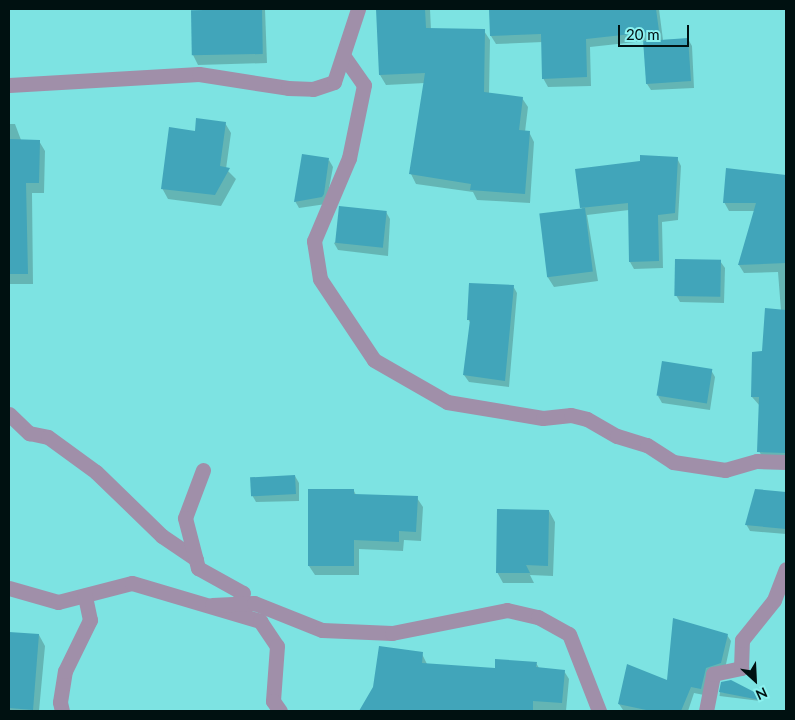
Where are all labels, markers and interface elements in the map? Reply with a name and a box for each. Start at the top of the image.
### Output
scale bar [620,15,691,47]
text: 20 m [626,25,660,43]
north arrow [730,655,780,705]
text: N [753,684,770,704]

